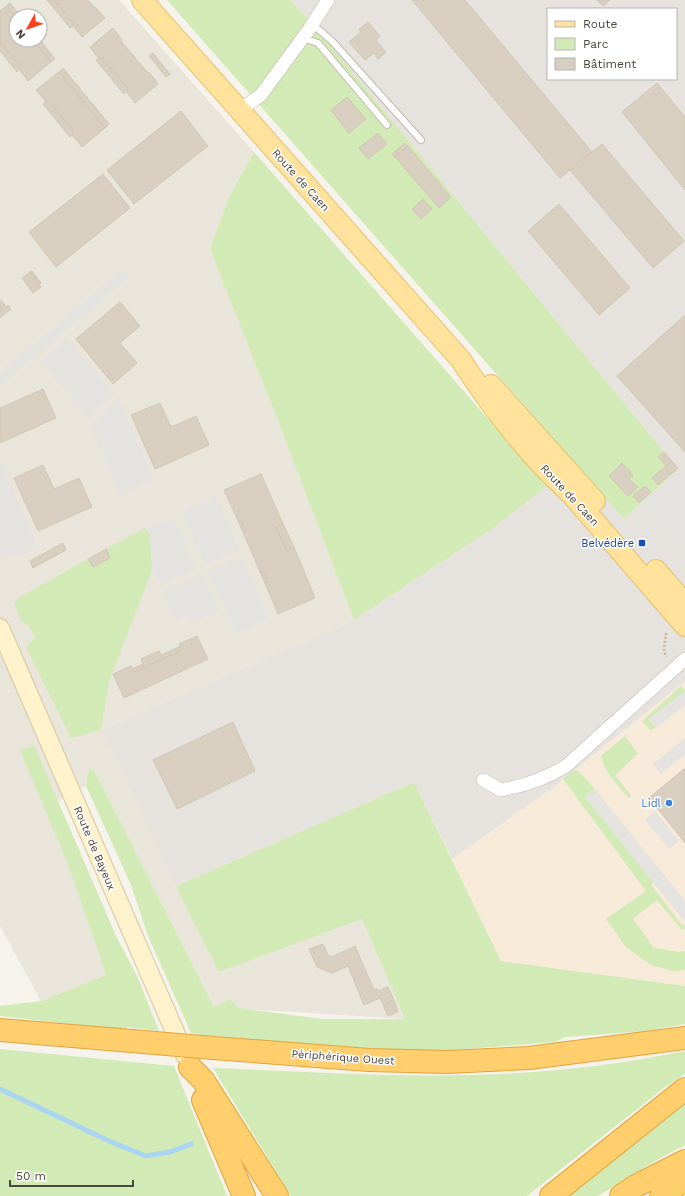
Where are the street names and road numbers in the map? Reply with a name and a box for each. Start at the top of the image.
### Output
street label: Route de Caen [269,147,332,214]
street label: Route de Caen [538,462,601,529]
street label: Route de Bayeux [71,804,118,892]
street label: Périphérique Ouest [291,1047,395,1068]

